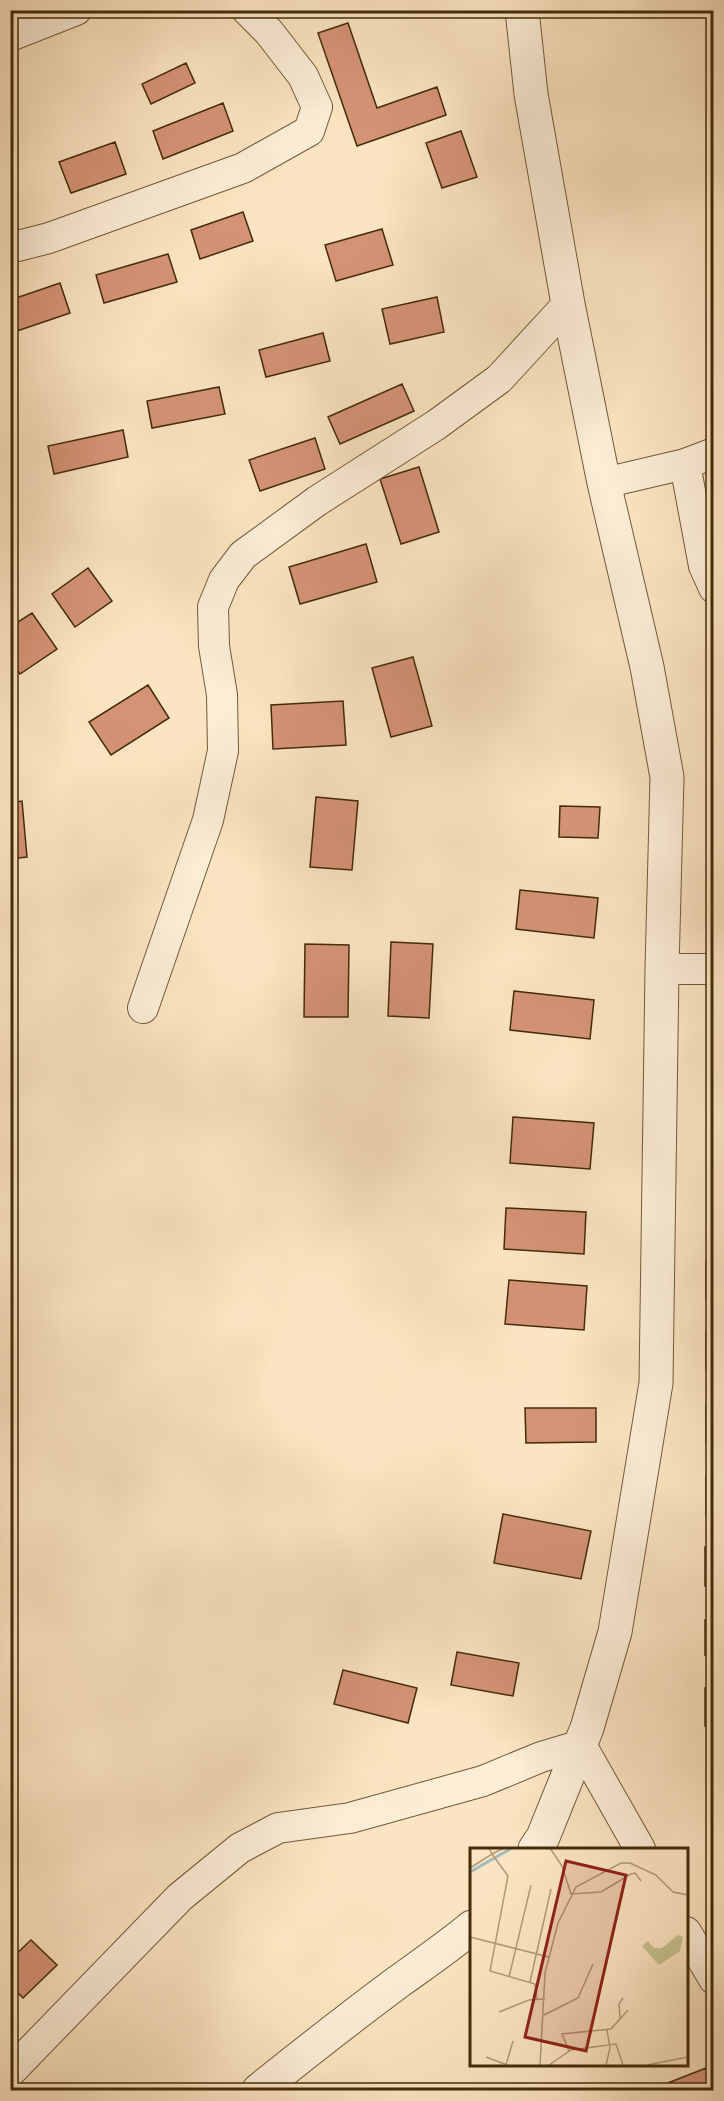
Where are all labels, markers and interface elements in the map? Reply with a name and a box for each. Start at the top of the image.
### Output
inset map [470,1848,688,2065]

